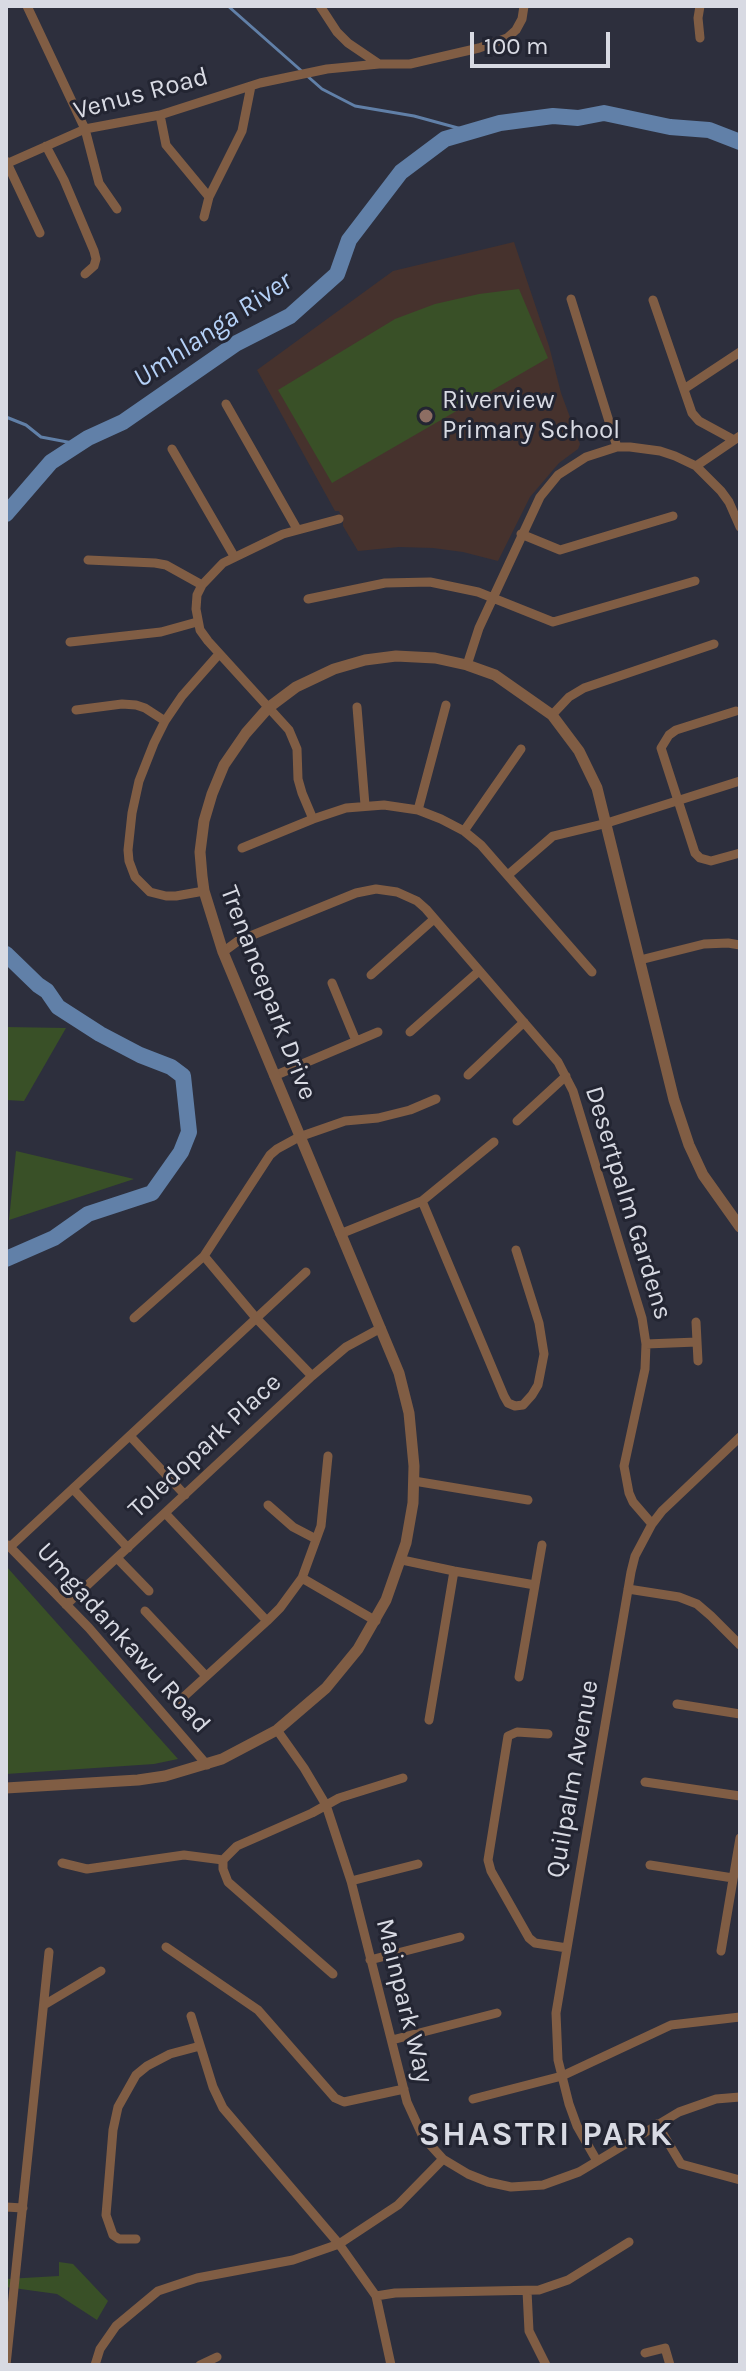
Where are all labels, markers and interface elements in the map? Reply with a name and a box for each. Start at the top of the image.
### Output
scale bar [474,16,614,66]
text: 100 m [484,32,549,60]
street label: Venus Road [70,61,212,127]
water label: Umhlanga River [127,265,299,395]
place label: Riverview Primary School [442,385,620,446]
marker: Riverview Primary School [417,407,435,425]
street label: Trenancepark Drive [213,882,323,1104]
street label: Desertpalm Gardens [578,1082,678,1324]
street label: Toledopark Place [122,1367,288,1525]
street label: Umgadankawu Road [29,1536,217,1740]
street label: Quilpalm Avenue [540,1678,606,1880]
street label: Mainpark Way [369,1916,439,2086]
district label: SHASTRI PARK [418,2115,674,2155]

